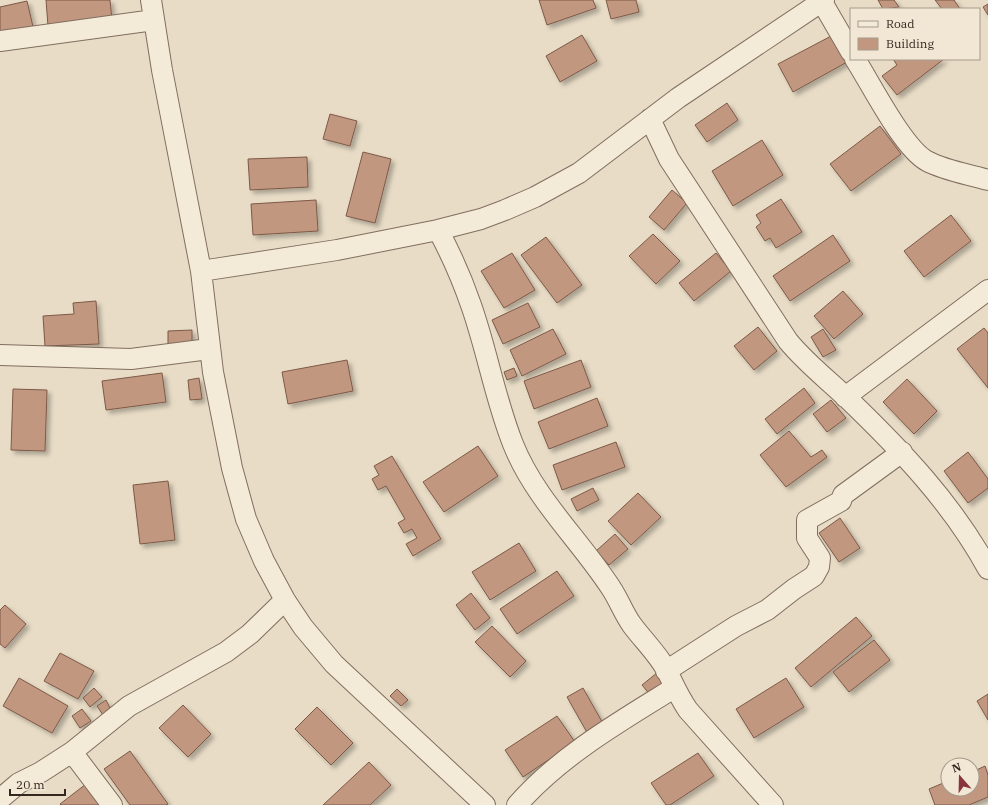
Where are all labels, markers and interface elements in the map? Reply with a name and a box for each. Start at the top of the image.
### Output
legend [850,8,980,60]
text: Road [886,16,915,31]
text: Building [886,36,934,51]
north arrow [940,757,980,797]
text: N [950,759,963,776]
scale bar [10,771,65,797]
text: 20 m [16,777,45,792]

